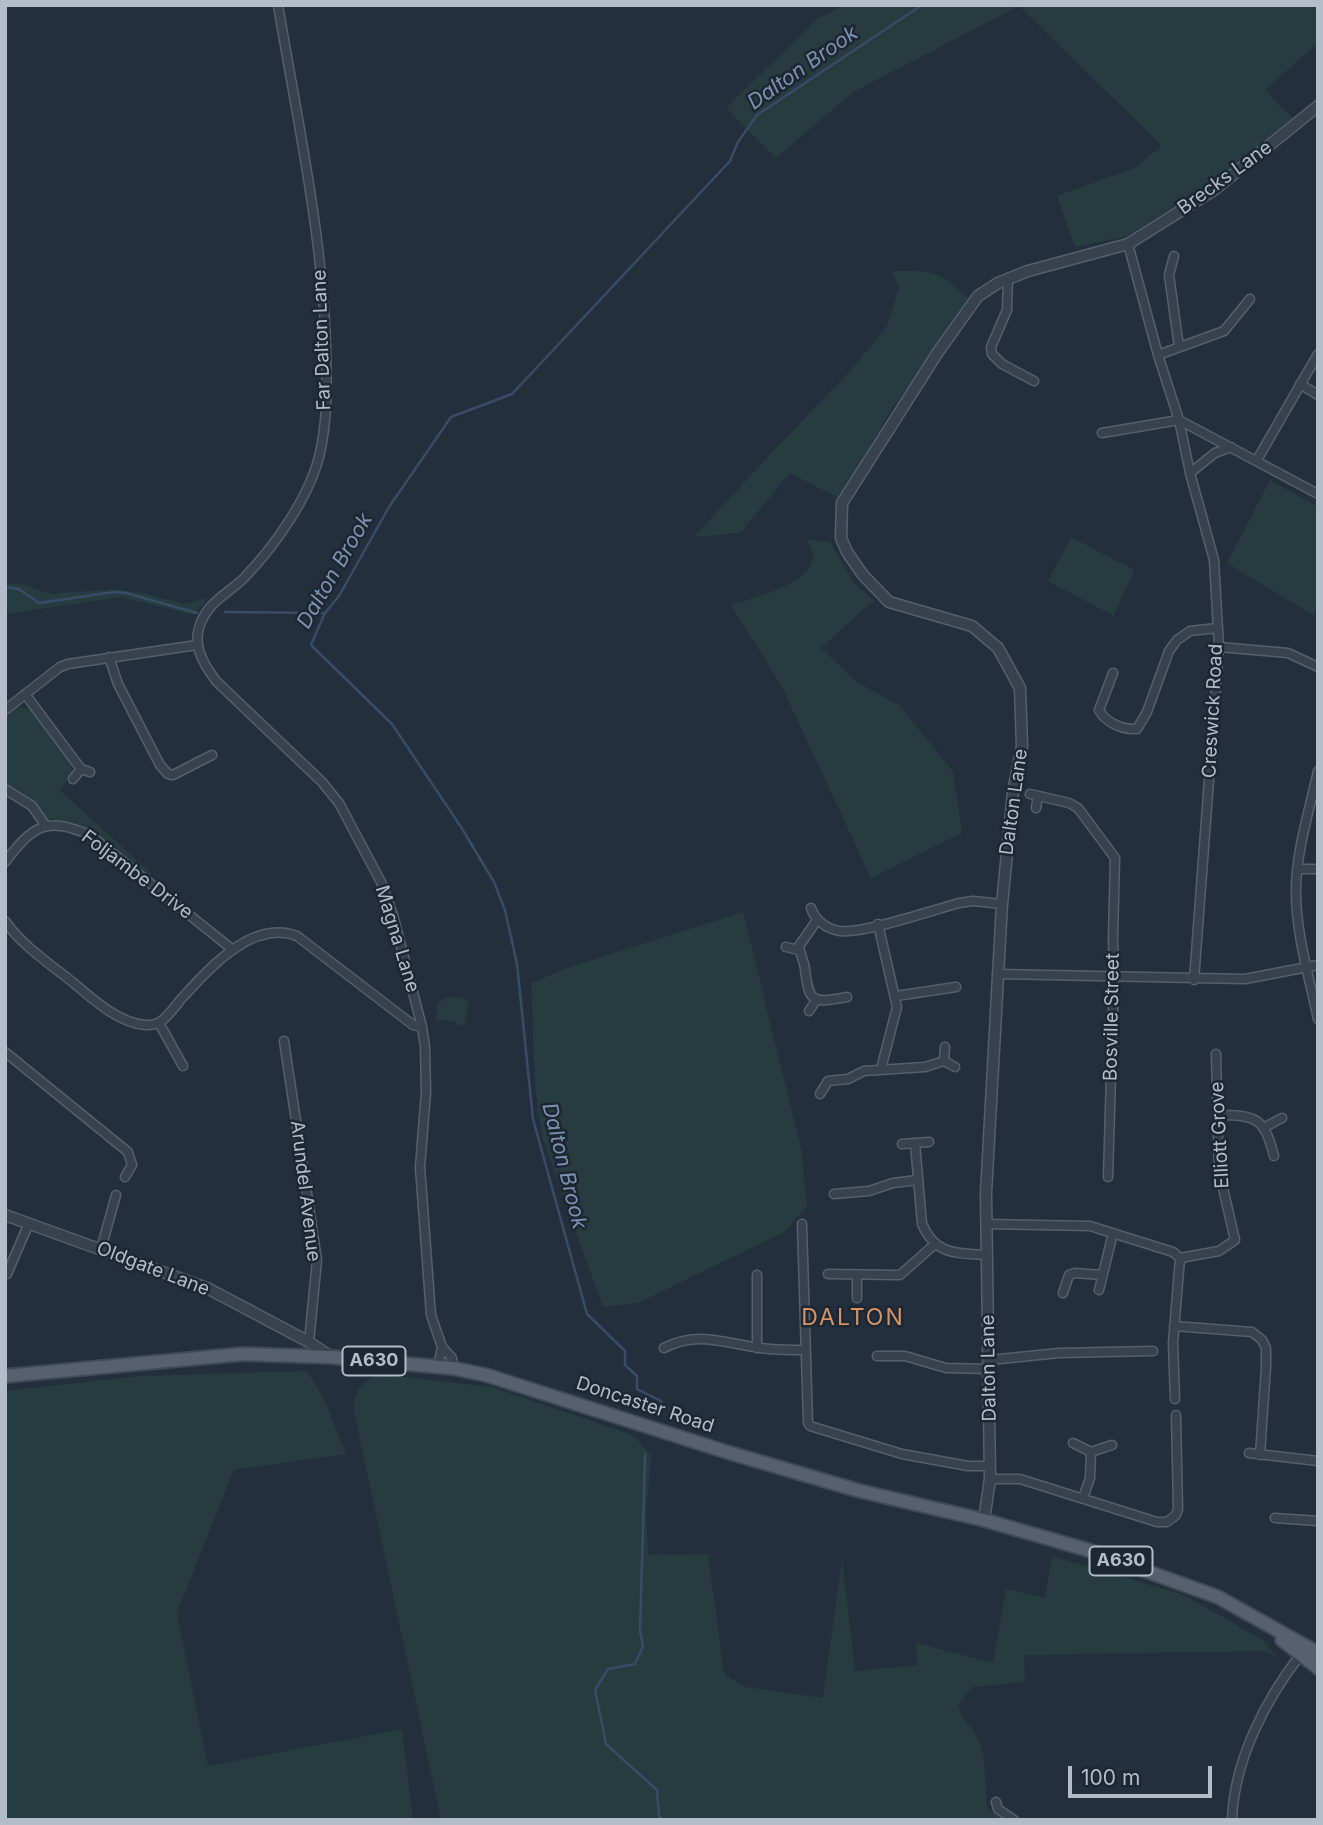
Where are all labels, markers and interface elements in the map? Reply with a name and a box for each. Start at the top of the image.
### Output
water label: Dalton Brook [743,21,863,115]
street label: Brecks Lane [1174,136,1276,220]
street label: Far Dalton Lane [308,269,336,411]
water label: Dalton Brook [292,509,378,633]
street label: Creswick Road [1198,643,1228,779]
street label: Dalton Lane [995,747,1033,857]
street label: Foljambe Drive [77,826,197,924]
street label: Magna Lane [370,883,424,995]
street label: Bosville Street [1099,953,1125,1081]
street label: Elliott Grove [1206,1081,1234,1189]
water label: Dalton Brook [536,1100,592,1232]
street label: Arundel Avenue [285,1119,325,1263]
street label: Oldgate Lane [93,1237,213,1301]
district label: DALTON [802,1304,904,1332]
street label: Dalton Lane [977,1314,1001,1422]
road number: A630 [342,1346,406,1376]
street label: Doncaster Road [573,1372,717,1438]
road number: A630 [1090,1546,1152,1576]
scale bar [1071,1752,1214,1796]
text: 100 m [1081,1765,1140,1790]

